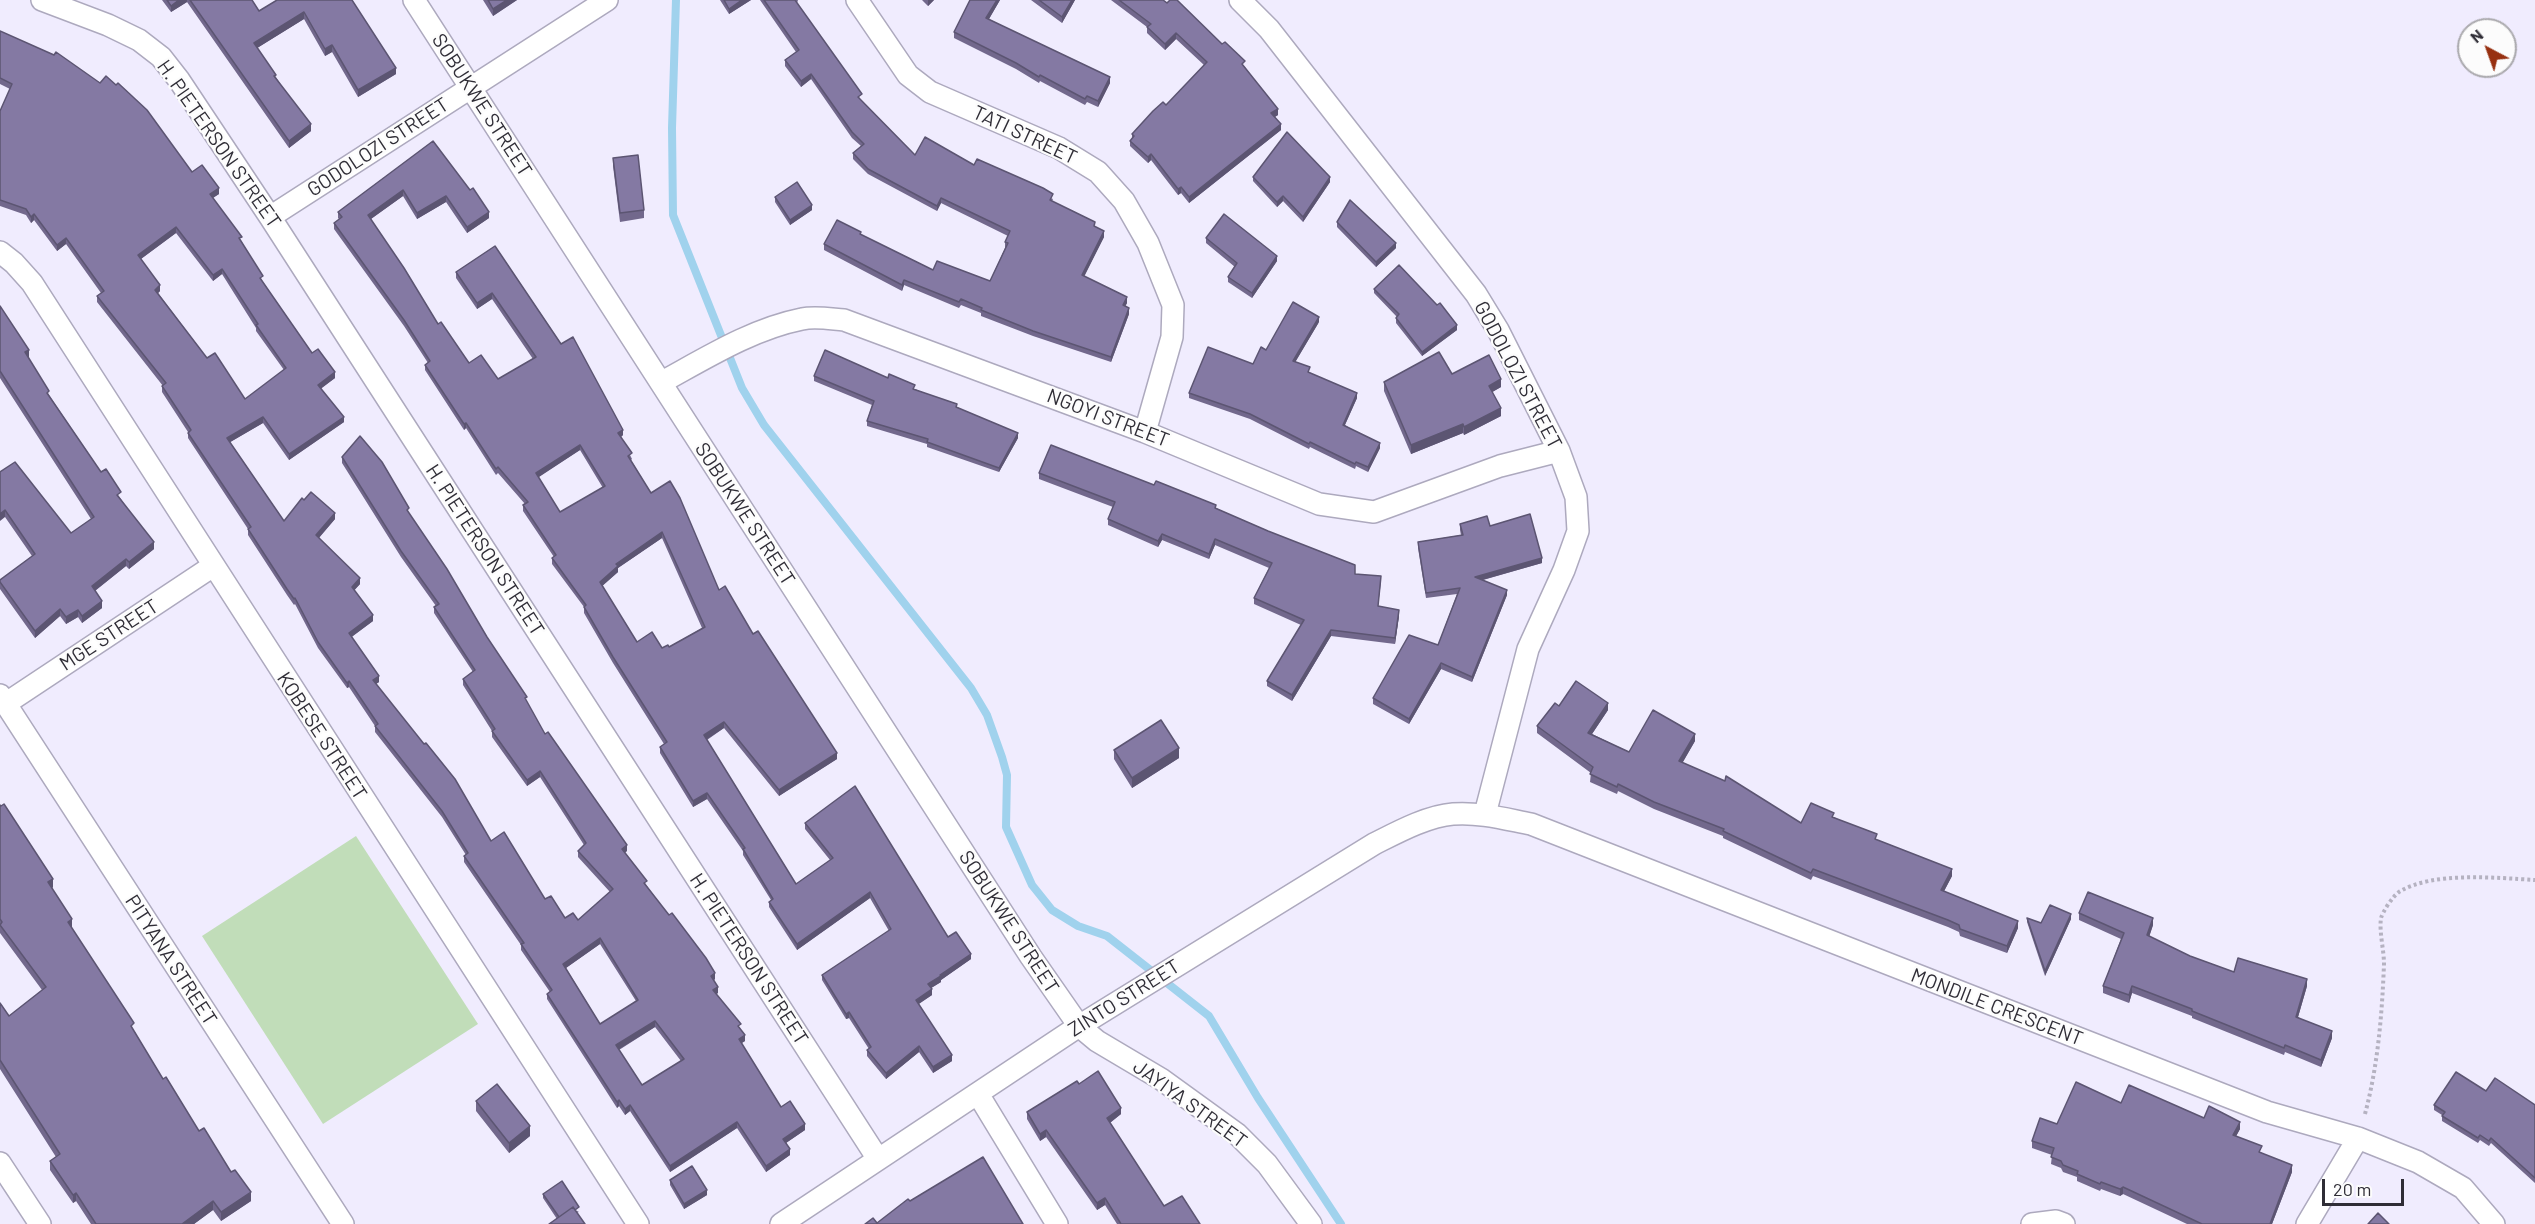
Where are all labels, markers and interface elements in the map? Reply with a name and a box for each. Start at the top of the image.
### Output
north arrow [2457,18,2517,78]
text: N [2466,25,2486,46]
street label: SOBUKWE STREET [427,29,537,181]
street label: H. PIETERSON STREET [152,55,286,233]
street label: GODOLOZI STREET [303,92,453,202]
street label: TATI STREET [969,100,1081,170]
street label: GODOLOZI STREET [1469,297,1567,453]
street label: NGOYI STREET [1043,384,1173,452]
street label: SOBUKWE STREET [690,438,800,590]
street label: H. PIETERSON STREET [421,460,549,640]
street label: MGE STREET [55,594,163,676]
street label: KOBESE STREET [272,668,372,804]
street label: SOBUKWE STREET [954,846,1064,998]
street label: H. PIETERSON STREET [685,869,813,1049]
street label: PITYANA STREET [120,890,222,1030]
street label: ZINTO STREET [1064,954,1184,1042]
street label: MONDILE CRESCENT [1908,963,2086,1051]
street label: JAYIYA STREET [1128,1055,1252,1153]
scale bar [2325,1167,2408,1205]
text: 20 m [2333,1178,2371,1200]

